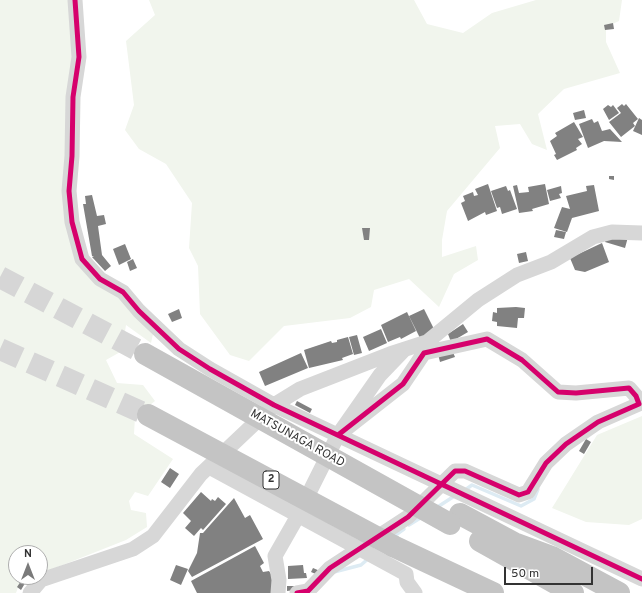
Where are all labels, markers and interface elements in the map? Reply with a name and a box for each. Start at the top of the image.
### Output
street label: MATSUNAGA ROAD [247,407,347,471]
road number: 2 [263,471,279,489]
north arrow [8,545,48,585]
text: N [24,547,32,561]
scale bar [506,559,595,585]
text: 50 m [511,566,539,582]

